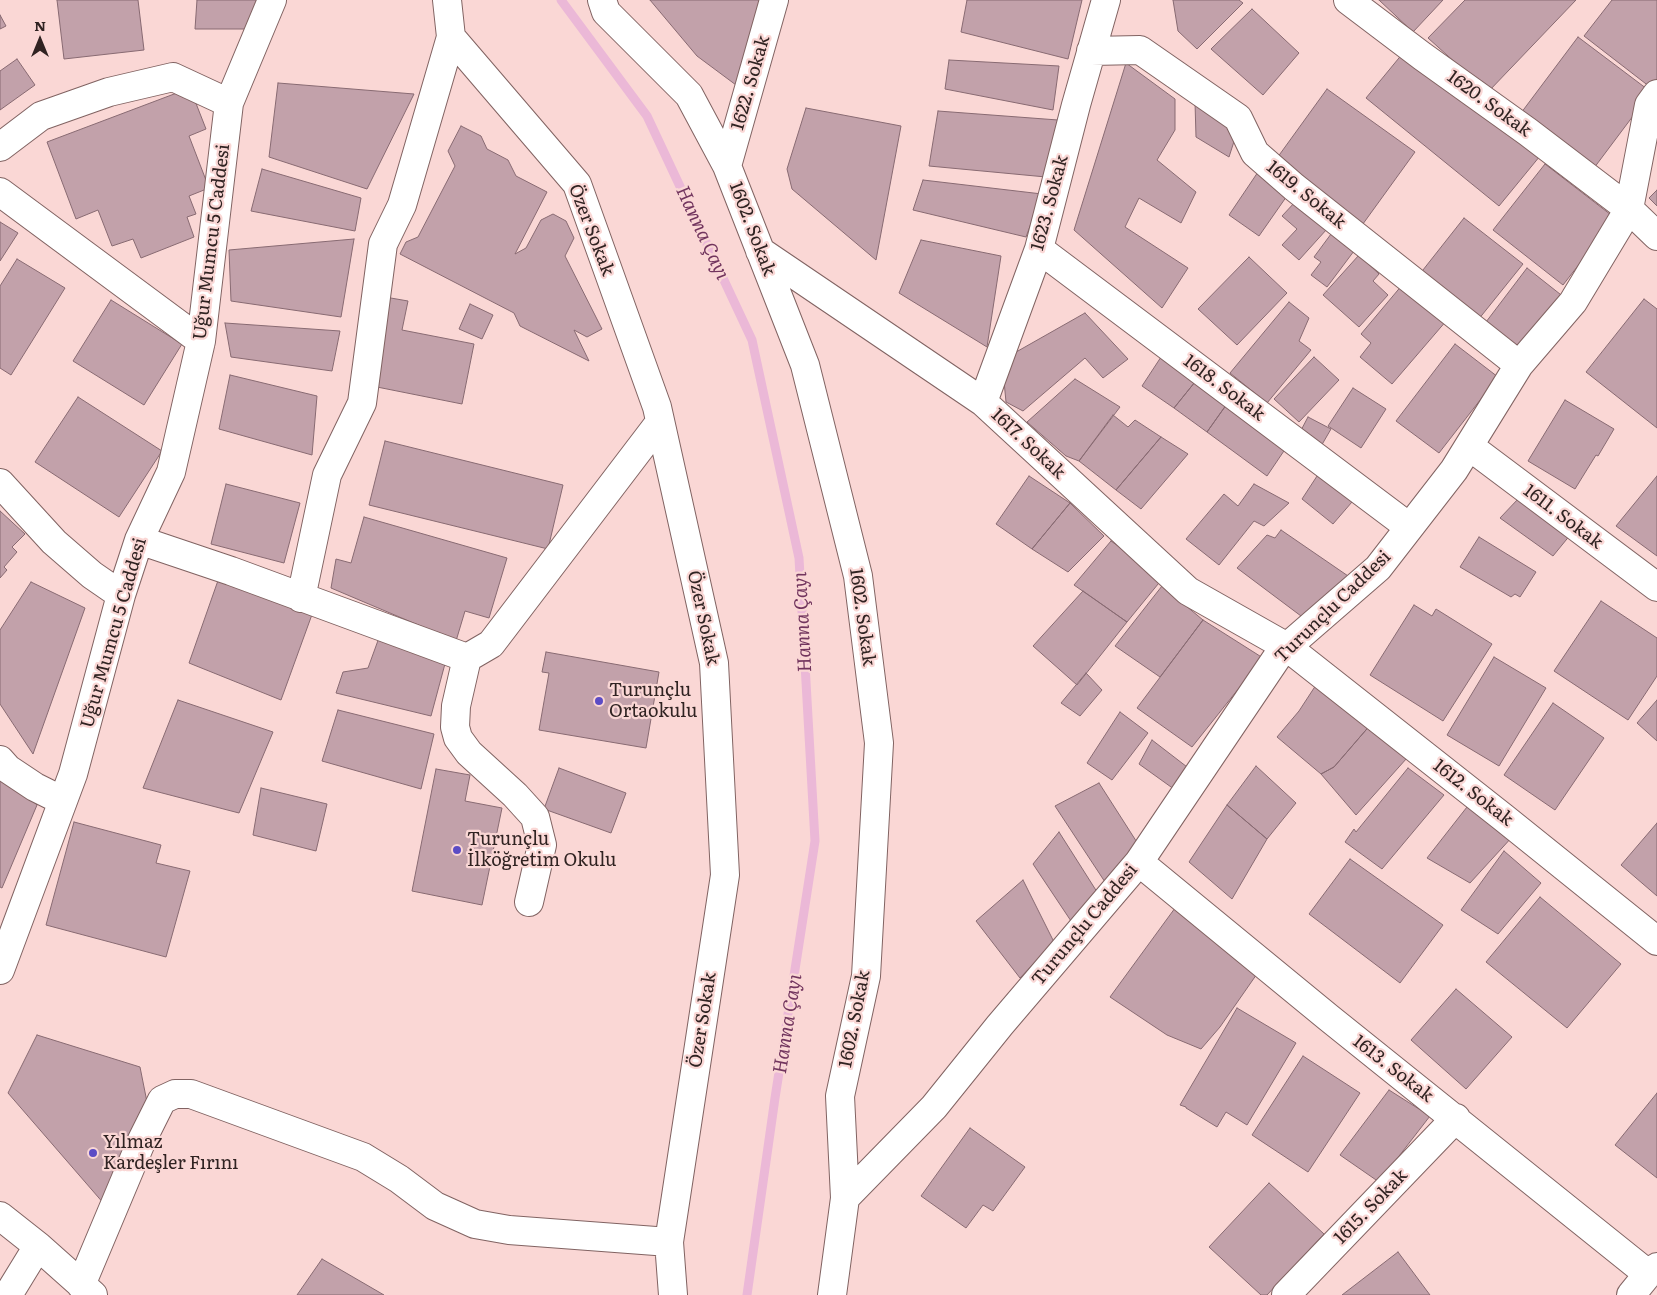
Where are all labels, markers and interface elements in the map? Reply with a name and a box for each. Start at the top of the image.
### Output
north arrow [15,15,65,65]
text: N [34,15,46,35]
street label: 1622. Sokak [727,33,775,133]
street label: 1620. Sokak [1443,66,1535,142]
street label: Uğur Mumcu 5 Caddesi [189,143,235,341]
street label: 1623. Sokak [1027,153,1073,253]
street label: 1619. Sokak [1262,156,1350,234]
street label: 1602. Sokak [724,179,780,279]
street label: Özer Sokak [564,181,618,279]
water label: Hanna Çayı [670,183,734,283]
street label: 1618. Sokak [1179,350,1269,426]
street label: 1617. Sokak [986,404,1070,484]
street label: 1611. Sokak [1519,480,1607,554]
street label: Uğur Mumcu 5 Caddesi [76,535,152,731]
street label: Turunçlu Caddesi [1271,546,1395,668]
street label: 1602. Sokak [844,567,880,667]
street label: Özer Sokak [682,569,724,667]
water label: Hanna Çayı [789,571,817,673]
place label: Turunçlu Ortaokulu [609,680,698,722]
marker: Turunçlu Ortaokulu [593,695,605,707]
street label: 1612. Sokak [1429,755,1517,831]
place label: Turunçlu İlköğretim Okulu [467,829,616,872]
marker: Turunçlu İlköğretim Okulu [451,844,463,856]
street label: Turunçlu Caddesi [1028,860,1142,990]
street label: 1602. Sokak [835,969,875,1069]
street label: Özer Sokak [685,971,721,1069]
water label: Hanna Çayı [769,973,807,1075]
street label: 1613. Sokak [1348,1031,1438,1107]
place label: Yılmaz Kardeşler Fırını [103,1132,238,1174]
marker: Yılmaz Kardeşler Fırını [87,1147,99,1159]
street label: 1615. Sokak [1330,1165,1412,1249]

